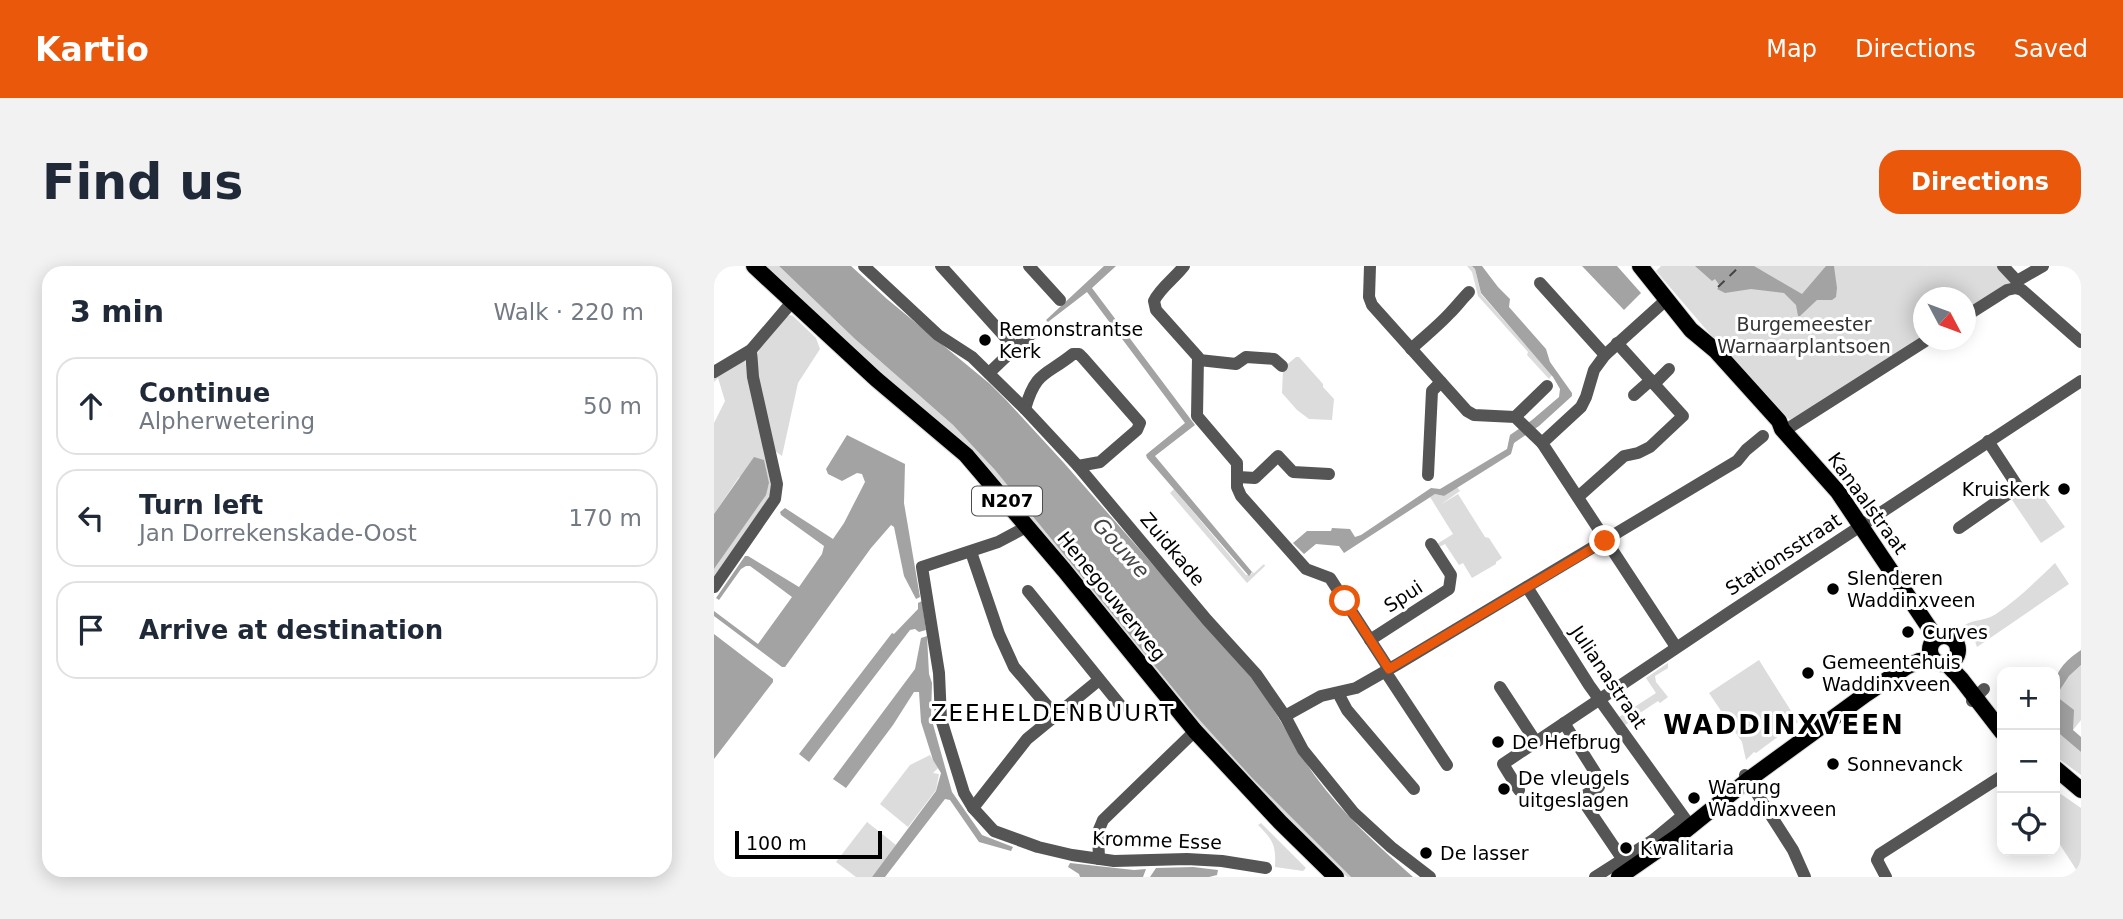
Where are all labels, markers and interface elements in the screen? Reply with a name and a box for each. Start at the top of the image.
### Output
text: Kartio [35,30,149,69]
text: Map [1766,35,1817,63]
text: Directions [1855,35,1976,63]
text: Saved [2014,35,2088,63]
button: Directions [1879,150,2081,214]
text: Find us [42,154,243,211]
north arrow [1913,287,1976,350]
text: 3 min [70,294,164,329]
text: Walk · 220 m [493,299,644,325]
park label: Burgemeester Warnaarplantsoen [1717,313,1891,357]
place label: Remonstrantse Kerk [999,318,1143,362]
marker: Remonstrantse Kerk [977,332,993,348]
text: Continue [139,378,270,408]
icon: ahead [72,387,110,425]
text: 50 m [583,393,642,419]
text: Alpherwetering [139,408,315,434]
street label: Kanaalstraat [1824,448,1912,558]
place label: Kruiskerk [1962,478,2050,500]
marker: Kruiskerk [2056,481,2072,497]
road number: N207 [972,486,1042,515]
text: Turn left [139,490,263,520]
icon: left [72,499,110,537]
text: 170 m [568,505,642,531]
street label: Zuidkade [1136,508,1210,590]
street label: Stationsstraat [1721,508,1845,600]
water label: Gouwe [1088,513,1154,583]
text: Jan Dorrekenskade-Oost [139,520,417,546]
route end [1589,525,1620,556]
street label: Henegouwerweg [1053,527,1171,665]
place label: Slenderen Waddinxveen [1847,567,1976,611]
street label: Spui [1380,575,1426,617]
marker: Slenderen Waddinxveen [1825,581,1841,597]
route start [1329,585,1360,616]
icon: arrive [72,611,110,649]
text: Arrive at destination [139,615,443,645]
street label: Julianastraat [1566,621,1652,733]
place label: Curves [1922,621,1988,643]
marker: Curves [1900,624,1916,640]
place label: Gemeentehuis Waddinxveen [1822,651,1961,695]
marker: Gemeentehuis Waddinxveen [1800,665,1816,681]
map controls [1997,667,2060,856]
button: + [1997,667,2060,730]
district label: ZEEHELDENBUURT [931,700,1175,726]
district label: WADDINXVEEN [1663,710,1905,740]
button: − [1997,730,2060,793]
place label: De Hefbrug [1512,731,1621,753]
marker: De Hefbrug [1490,734,1506,750]
place label: Sonnevanck [1847,753,1963,775]
marker: Sonnevanck [1825,756,1841,772]
place label: De vleugels uitgeslagen [1518,767,1630,811]
place label: Warung Waddinxveen [1708,776,1837,820]
marker: De vleugels uitgeslagen [1496,781,1512,797]
marker: Warung Waddinxveen [1686,790,1702,806]
button: locate [1997,793,2060,856]
street label: Kromme Esse [1092,827,1222,853]
scale bar [735,828,882,860]
text: 100 m [746,832,807,854]
place label: Kwalitaria [1640,837,1734,859]
marker: Kwalitaria [1618,840,1634,856]
place label: De lasser [1440,842,1529,864]
marker: De lasser [1418,845,1434,861]

